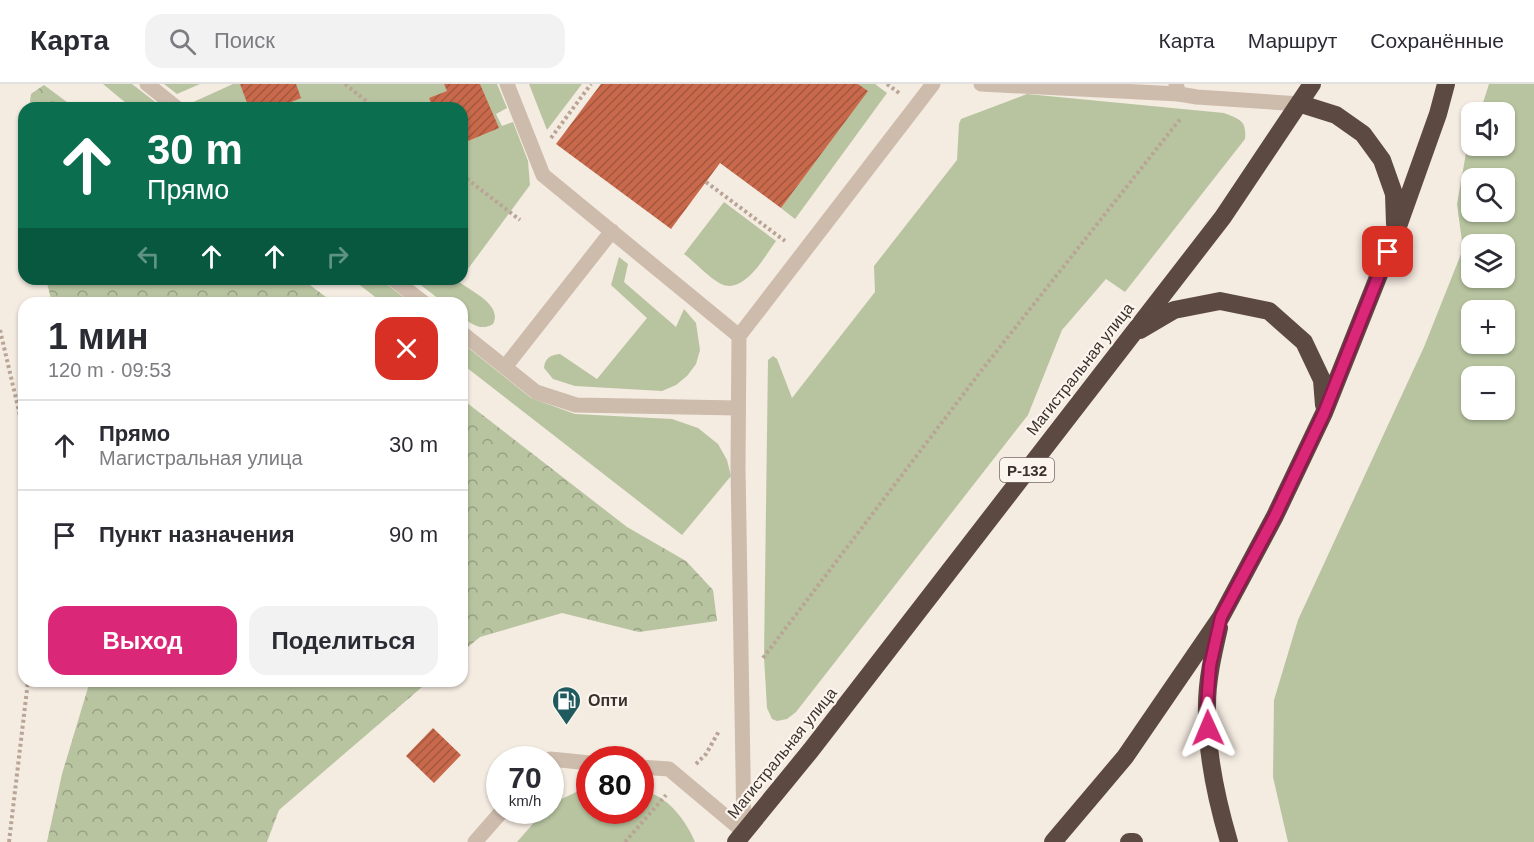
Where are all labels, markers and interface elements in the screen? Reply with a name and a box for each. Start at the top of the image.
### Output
search box [145,14,565,68]
text: Карта [30,25,109,56]
icon: search [166,25,199,58]
text: Поиск [214,28,275,53]
text: Карта [1159,29,1215,52]
text: Маршрут [1248,29,1337,52]
text: Сохранённые [1370,29,1504,52]
map controls [1461,102,1515,420]
button: sound [1461,102,1515,156]
icon: ahead [48,126,126,204]
text: 30 m [147,126,243,173]
button: search [1461,168,1515,222]
text: Прямо [147,175,229,205]
pin [1362,226,1413,277]
button: layers [1461,234,1515,288]
icon: arrive [1371,235,1404,268]
icon: left [132,240,165,273]
icon: ahead [195,240,228,273]
icon: ahead [258,240,291,273]
icon: right [321,240,354,273]
street label: Магистральная улица [1023,300,1137,438]
button: + [1461,300,1515,354]
text: 1 мин [48,316,149,357]
button: close [375,317,438,380]
text: 120 m · 09:53 [48,359,171,381]
button: − [1461,366,1515,420]
text: Прямо [99,421,170,446]
icon: ahead [48,429,81,462]
text: 30 m [389,432,438,457]
text: Магистральная улица [99,447,303,469]
road number: Р-132 [1000,458,1054,482]
icon: arrive [48,519,81,552]
text: Пункт назначения [99,522,295,547]
text: 90 m [389,522,438,547]
button: Выход [48,606,237,675]
button: Поделиться [249,606,438,675]
fuel station icon: Опти [551,684,583,726]
street label: Магистральная улица [724,684,840,822]
place label: Опти [588,692,628,709]
position arrow [1176,696,1240,760]
speed limit sign: 80 [576,746,654,824]
text: 70 [508,761,542,794]
text: km/h [509,792,541,809]

